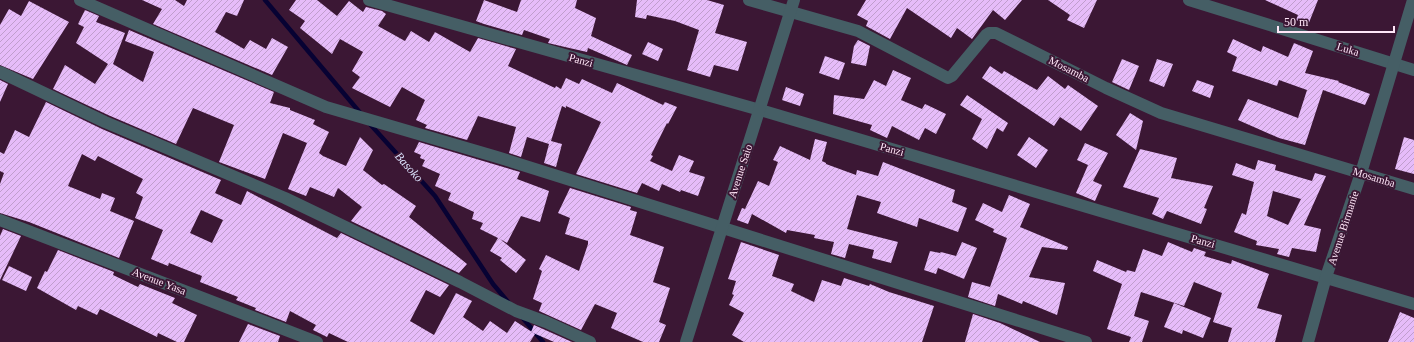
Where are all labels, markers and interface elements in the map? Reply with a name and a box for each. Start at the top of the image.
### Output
scale bar [1278,8,1394,34]
text: 50 m [1284,15,1309,29]
street label: Luka [1335,40,1361,58]
street label: Panzi [568,51,594,69]
street label: Mosamba [1047,54,1091,84]
street label: Panzi [879,140,905,158]
street label: Avenue Saio [726,142,754,199]
water label: Basoko [392,149,426,185]
street label: Mosamba [1351,165,1397,189]
street label: Avenue Birmanie [1325,189,1361,267]
street label: Panzi [1190,232,1216,250]
street label: Avenue Yasa [130,265,188,297]

